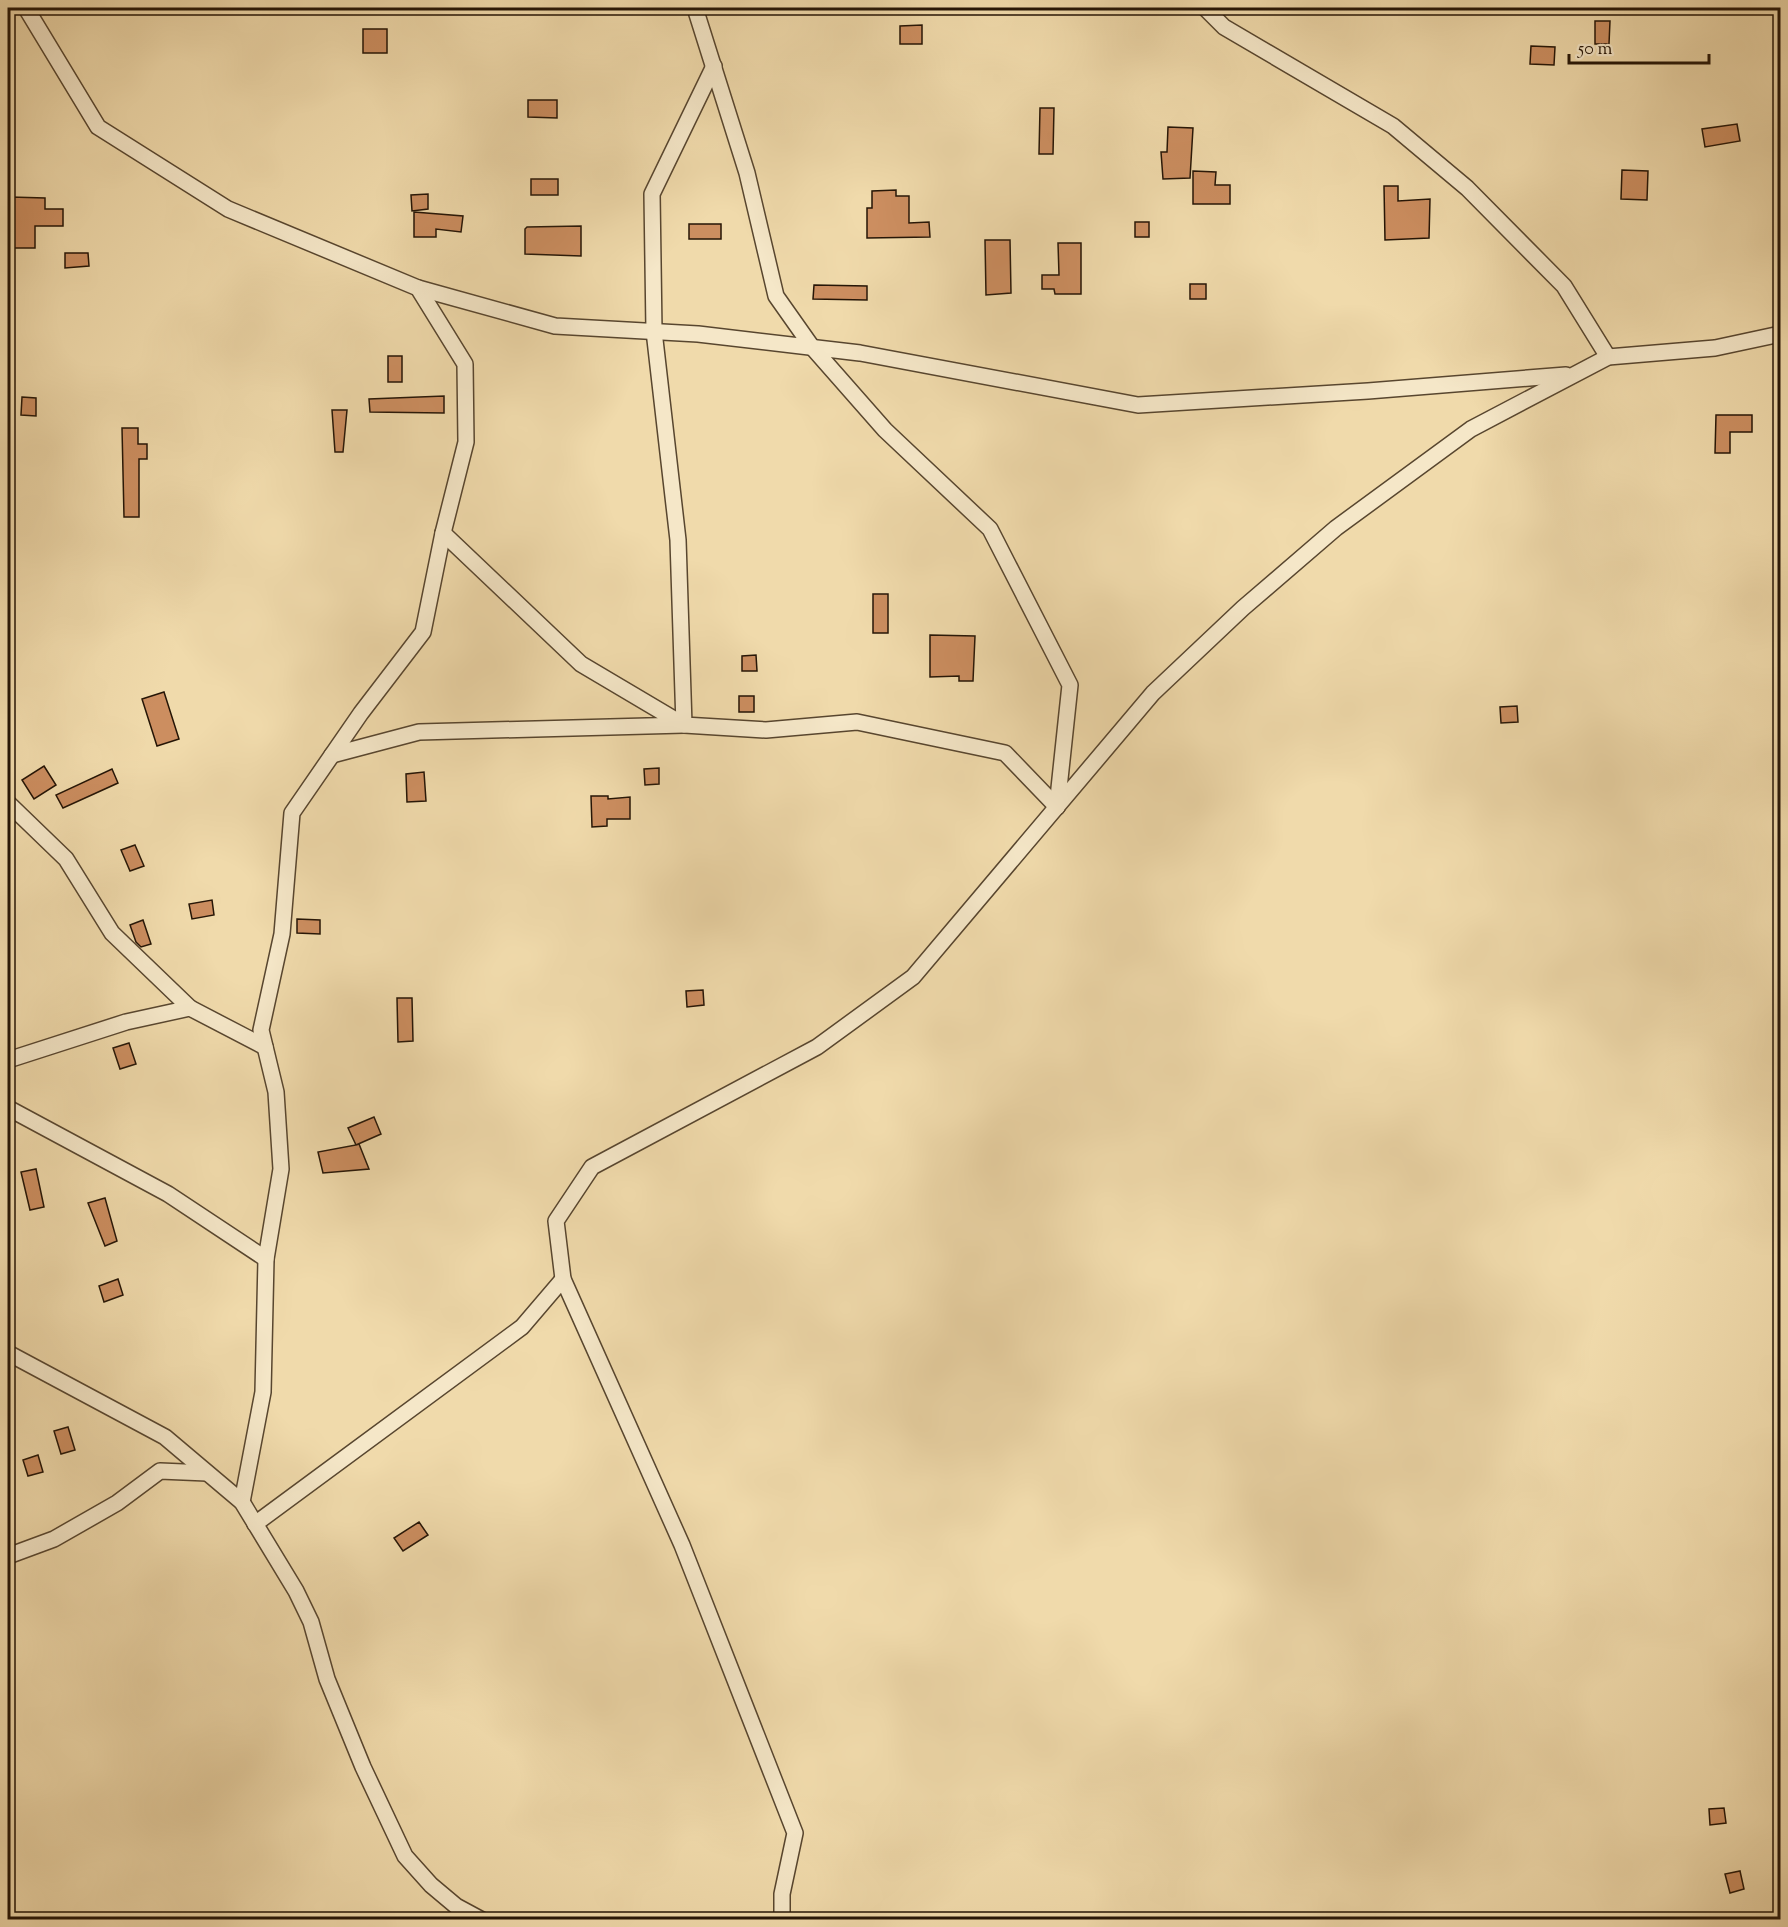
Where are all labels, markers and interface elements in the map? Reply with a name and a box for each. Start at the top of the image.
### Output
scale bar [1569,27,1708,65]
text: 50 m [1577,37,1613,63]

